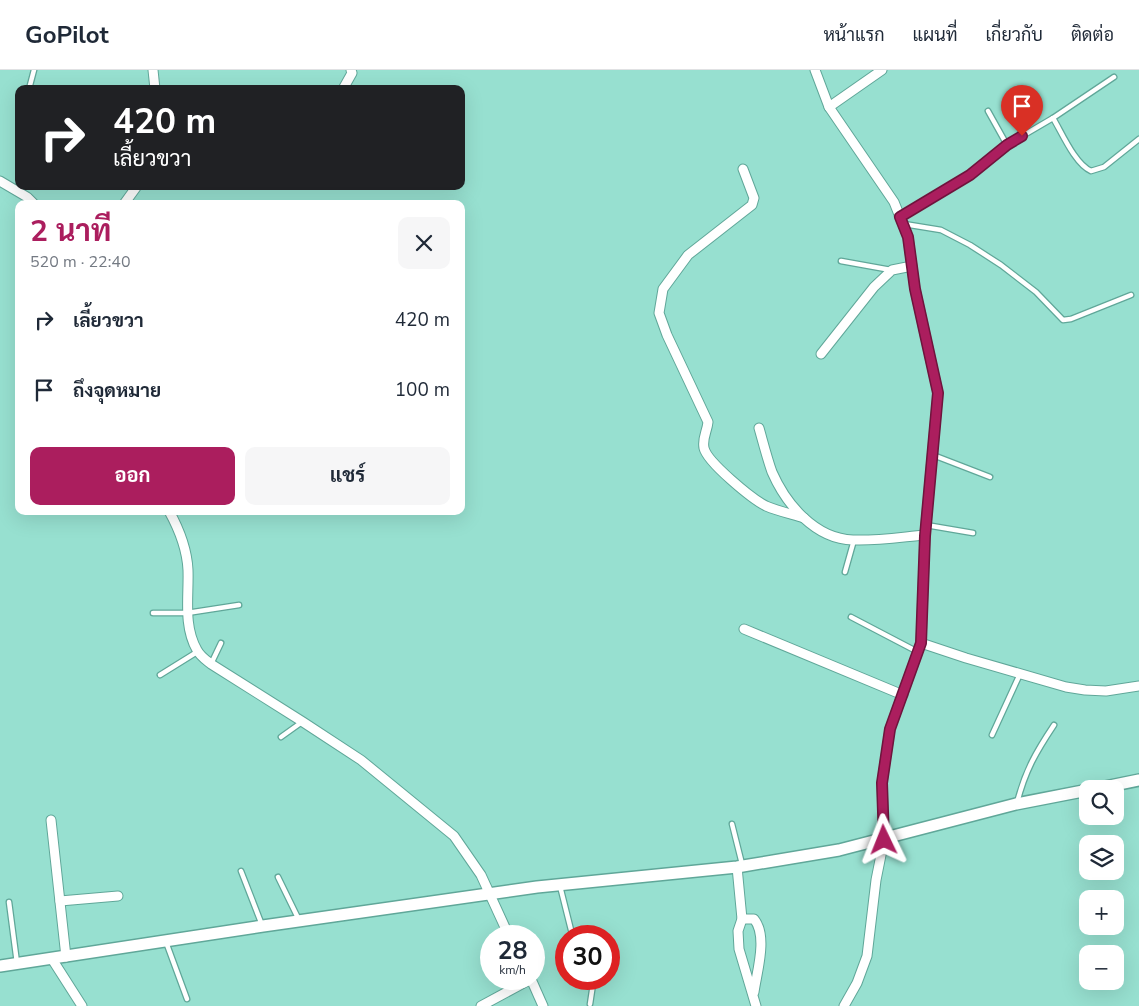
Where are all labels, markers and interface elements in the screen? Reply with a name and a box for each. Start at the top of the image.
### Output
text: GoPilot [25,19,109,51]
text: หน้าแรก [823,23,885,47]
text: แผนที่ [913,23,957,47]
text: เกี่ยวกับ [985,23,1043,47]
text: ติดต่อ [1071,23,1114,47]
pin [1001,85,1043,136]
icon: arrive [1008,92,1036,120]
text: 420 m [113,98,216,145]
icon: right [30,105,95,170]
text: เลี้ยวขวา [113,144,191,174]
text: 2 นาที [30,211,111,252]
button: close [398,217,450,269]
text: 520 m · 22:40 [30,251,131,273]
icon: right [30,306,58,334]
text: 420 m [395,307,450,333]
text: เลี้ยวขวา [73,308,144,334]
icon: arrive [30,376,58,404]
text: 100 m [395,377,450,403]
text: ถึงจุดหมาย [73,378,161,404]
button: ออก [30,447,235,505]
button: แชร์ [245,447,450,505]
map controls [1079,780,1124,990]
button: search [1079,780,1124,825]
position arrow [857,813,909,865]
button: layers [1079,835,1124,880]
button: + [1079,890,1124,935]
speed limit sign: 30 [555,925,620,990]
text: 28 [497,934,528,968]
button: − [1079,945,1124,990]
text: km/h [499,962,526,978]

